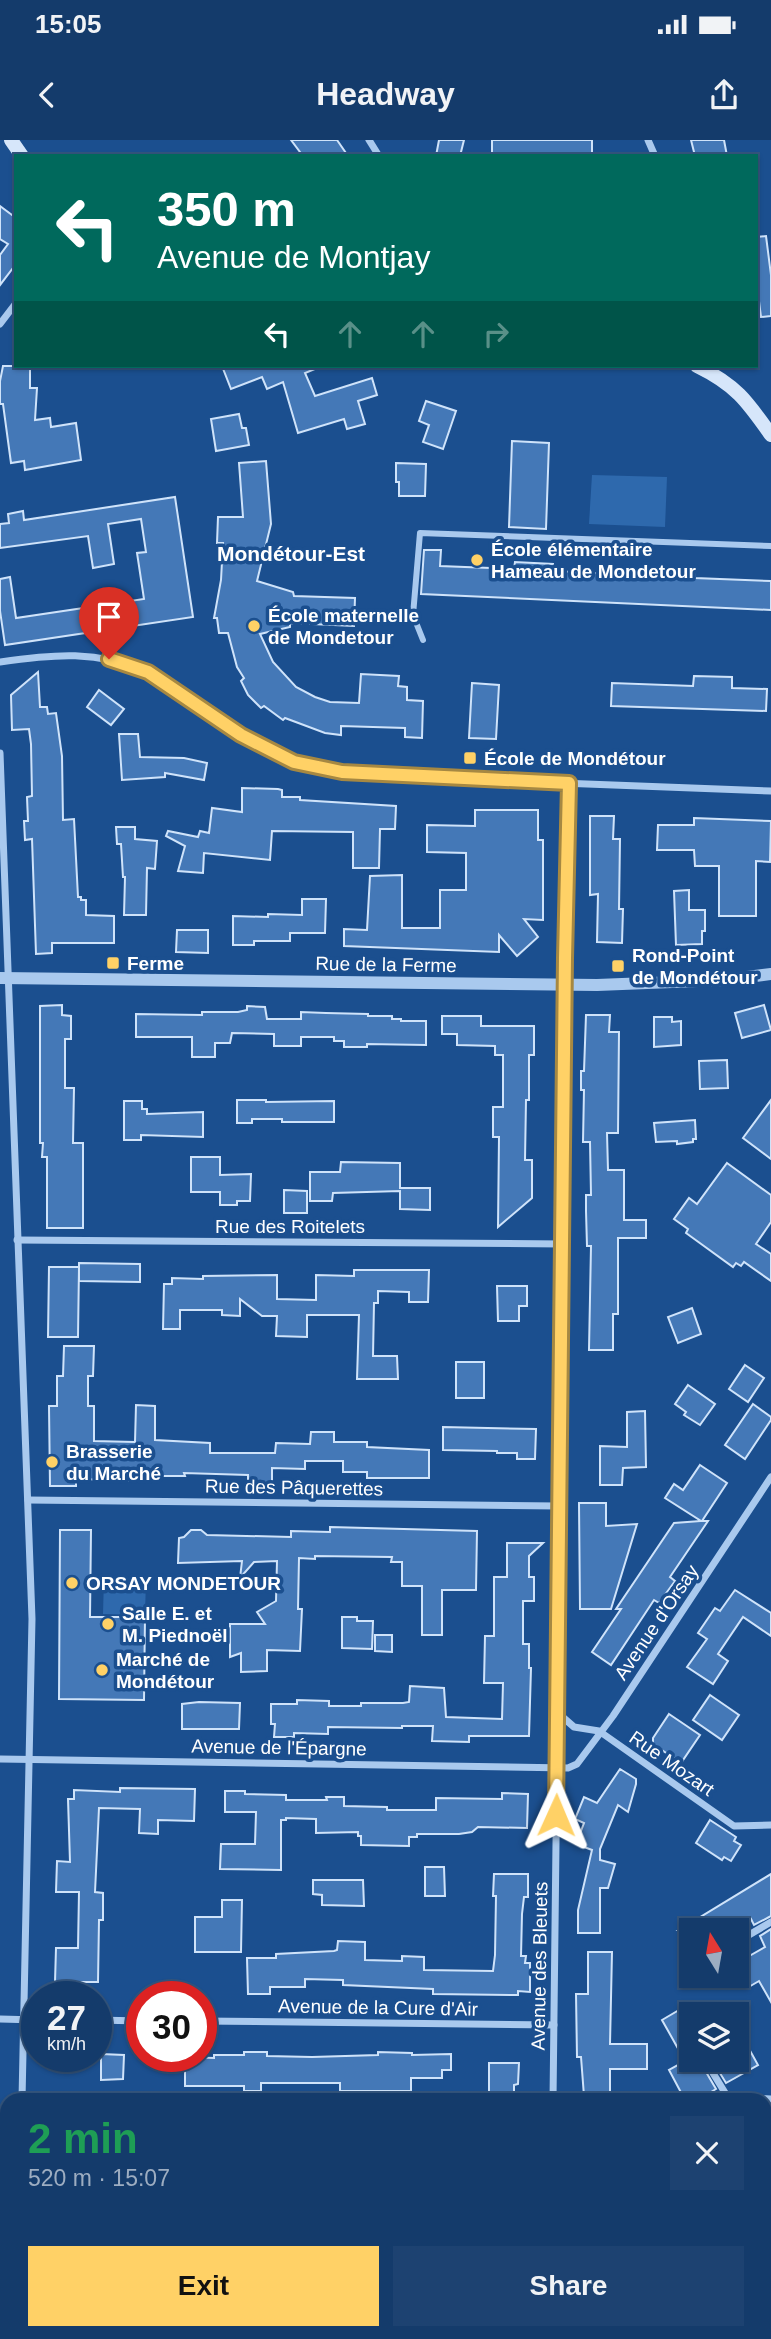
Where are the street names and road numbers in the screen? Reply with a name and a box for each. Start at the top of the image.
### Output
street label: Rue de la Ferme [315,953,457,976]
street label: Rue des Roitelets [215,1216,365,1237]
street label: Rue des Pâquerettes [205,1475,383,1500]
street label: Avenue d'Orsay [610,1560,703,1684]
street label: Rue Mozart [625,1727,719,1801]
street label: Avenue de l'Épargne [191,1735,367,1760]
street label: Avenue des Bleuets [528,1882,551,2051]
street label: Avenue de la Cure d'Air [278,1995,479,2020]

